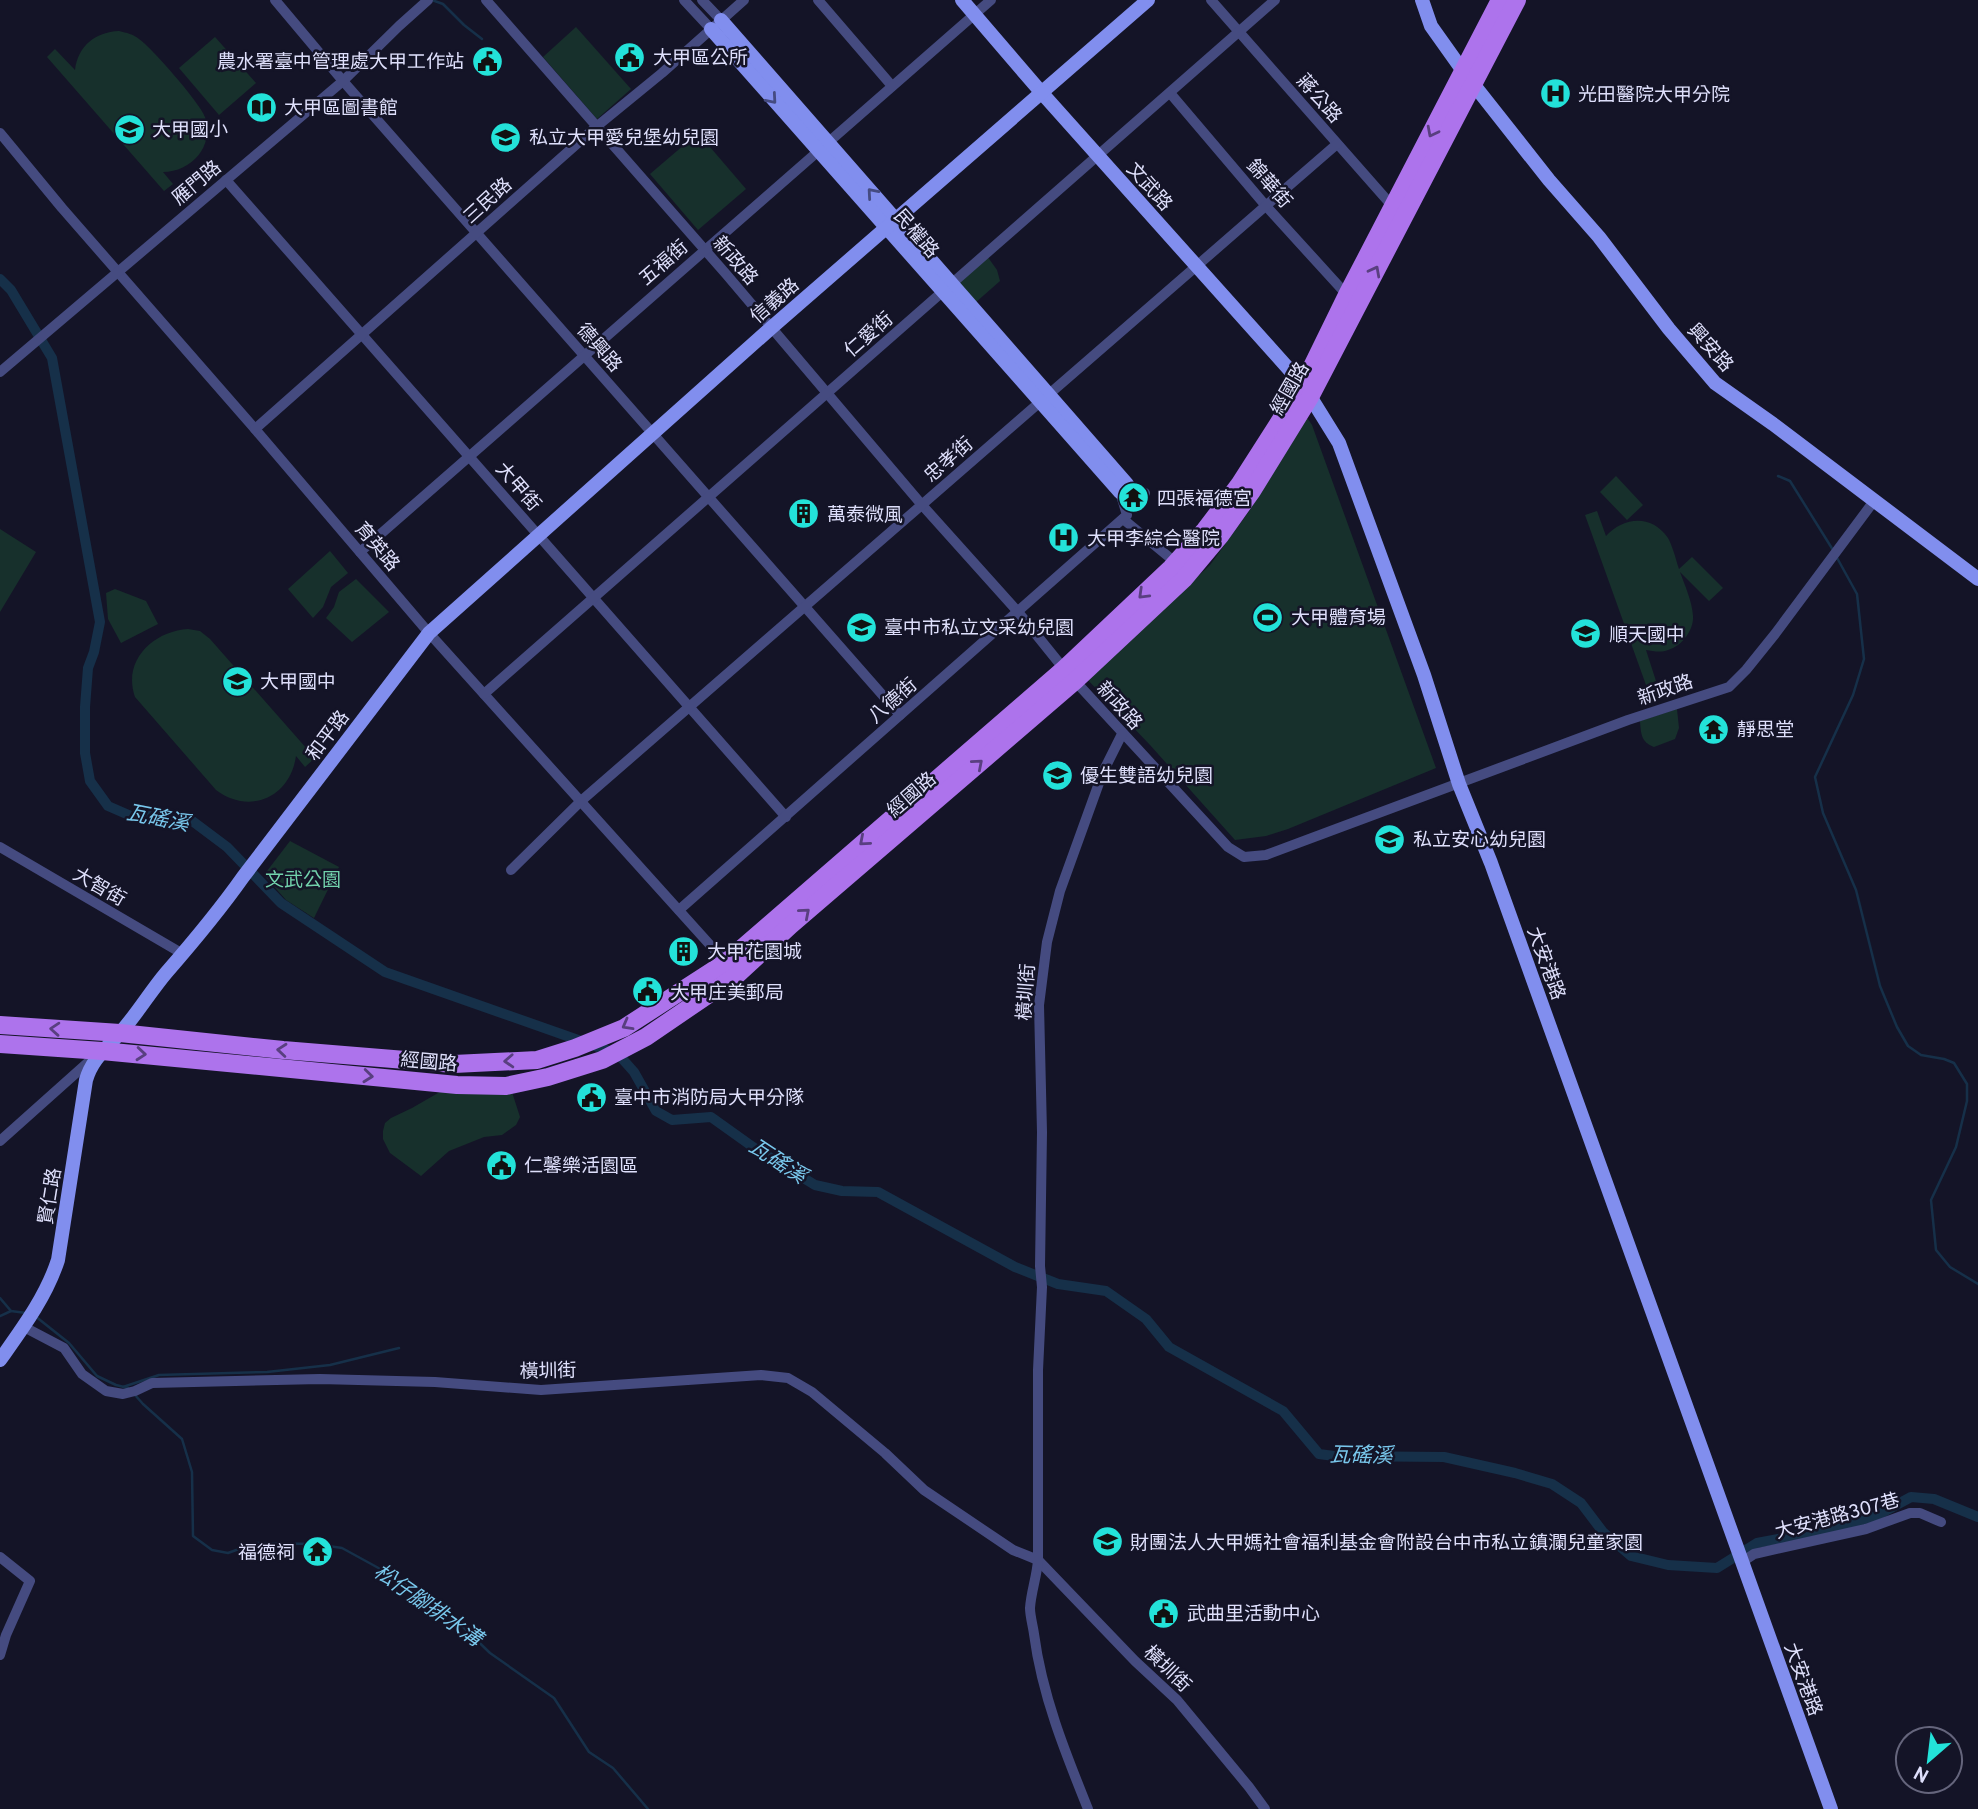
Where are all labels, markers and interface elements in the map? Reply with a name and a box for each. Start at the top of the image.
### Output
public building icon: 大甲區公所 [613,40,647,74]
public building icon: 農水署臺中管理處大甲工作站 [470,44,504,78]
place label: 大甲區公所 [653,47,748,71]
place label: 農水署臺中管理處大甲工作站 [217,51,464,75]
street label: 蔣公路 [1291,70,1346,129]
hospital icon: 光田醫院大甲分院 [1538,77,1572,111]
place label: 光田醫院大甲分院 [1578,84,1730,108]
library icon: 大甲區圖書館 [244,90,278,124]
one-way arrow [764,90,776,103]
place label: 大甲區圖書館 [284,97,398,121]
school or university icon: 大甲國小 [112,112,146,146]
place label: 大甲國小 [152,119,228,143]
school or university icon: 私立大甲愛兒堡幼兒園 [489,120,523,154]
one-way arrow [1426,125,1440,137]
place label: 私立大甲愛兒堡幼兒園 [529,127,719,151]
street label: 錦華街 [1241,155,1296,214]
street label: 雁門路 [168,156,227,211]
street label: 文武路 [1121,158,1177,217]
street label: 三民路 [459,173,518,229]
one-way arrow [868,188,880,201]
street label: 民權路 [888,205,943,264]
street label: 新政路 [707,232,762,291]
street label: 五福街 [635,236,694,291]
one-way arrow [1367,266,1380,278]
street label: 信義路 [746,274,805,329]
street label: 仁愛街 [840,308,899,363]
street label: 德興路 [571,319,626,378]
street label: 興安路 [1682,319,1738,378]
street label: 經國路 [1266,358,1315,420]
street label: 忠孝街 [920,433,979,488]
street label: 大甲街 [490,458,545,517]
temple icon: 四張福德宮 [1117,481,1151,515]
place label: 四張福德宮 [1157,488,1252,512]
building icon: 萬泰微風 [787,497,821,531]
place label: 萬泰微風 [827,504,903,528]
street label: 育英路 [349,518,404,577]
hospital icon: 大甲李綜合醫院 [1047,521,1081,555]
place label: 大甲李綜合醫院 [1087,528,1220,552]
one-way arrow [1138,586,1151,599]
sports icon: 大甲體育場 [1251,600,1285,634]
place label: 大甲體育場 [1291,607,1386,631]
school or university icon: 臺中市私立文采幼兒園 [844,610,878,644]
place label: 臺中市私立文采幼兒園 [884,617,1074,641]
school or university icon: 順天國中 [1569,617,1603,651]
place label: 順天國中 [1609,624,1685,648]
school or university icon: 大甲國中 [220,664,254,698]
street label: 新政路 [1635,670,1697,712]
place label: 大甲國中 [260,671,336,695]
street label: 八德街 [864,674,923,729]
street label: 新政路 [1091,677,1147,736]
street label: 和平路 [302,706,355,766]
temple icon: 靜思堂 [1697,712,1731,746]
place label: 靜思堂 [1737,719,1794,743]
school or university icon: 優生雙語幼兒園 [1040,758,1074,792]
one-way arrow [969,760,982,772]
place label: 優生雙語幼兒園 [1080,765,1213,789]
street label: 經國路 [883,768,942,823]
water label: 瓦磘溪 [124,800,194,839]
school or university icon: 私立安心幼兒園 [1373,822,1407,856]
place label: 私立安心幼兒園 [1413,829,1546,853]
one-way arrow [859,833,872,845]
street label: 大智街 [68,863,130,912]
park label: 文武公園 [265,869,341,893]
one-way arrow [797,909,810,921]
street label: 大安港路 [1521,924,1569,1004]
building icon: 大甲花園城 [667,934,701,968]
place label: 大甲花園城 [707,941,802,965]
street label: 橫圳街 [1013,963,1041,1021]
public building icon: 大甲庄美郵局 [630,975,664,1009]
place label: 大甲庄美郵局 [670,982,784,1006]
one-way arrow [622,1017,635,1030]
one-way arrow [50,1022,61,1037]
one-way arrow [276,1043,287,1058]
one-way arrow [136,1046,147,1061]
street label: 經國路 [399,1049,458,1077]
one-way arrow [503,1054,514,1069]
one-way arrow [362,1069,374,1084]
public building icon: 臺中市消防局大甲分隊 [574,1080,608,1114]
place label: 臺中市消防局大甲分隊 [614,1087,804,1111]
water label: 瓦磘溪 [743,1134,813,1192]
public building icon: 仁馨樂活園區 [484,1148,518,1182]
place label: 仁馨樂活園區 [524,1155,638,1179]
street label: 賢仁路 [35,1166,67,1226]
street label: 橫圳街 [519,1360,577,1384]
water label: 瓦磘溪 [1329,1442,1396,1471]
street label: 大安港路307巷 [1773,1489,1902,1545]
school or university icon: 財團法人大甲媽社會福利基金會附設台中市私立鎮瀾兒童家園 [1090,1525,1124,1559]
place label: 財團法人大甲媽社會福利基金會附設台中市私立鎮瀾兒童家園 [1130,1532,1643,1556]
temple icon: 福德祠 [301,1535,335,1569]
place label: 福德祠 [238,1542,295,1566]
water label: 松仔腳排水溝 [368,1559,489,1655]
public building icon: 武曲里活動中心 [1147,1596,1181,1630]
place label: 武曲里活動中心 [1187,1603,1320,1627]
street label: 大安港路 [1778,1640,1826,1720]
street label: 橫圳街 [1138,1641,1195,1698]
north arrow [1894,1725,1964,1795]
text: N [1910,1759,1934,1787]

